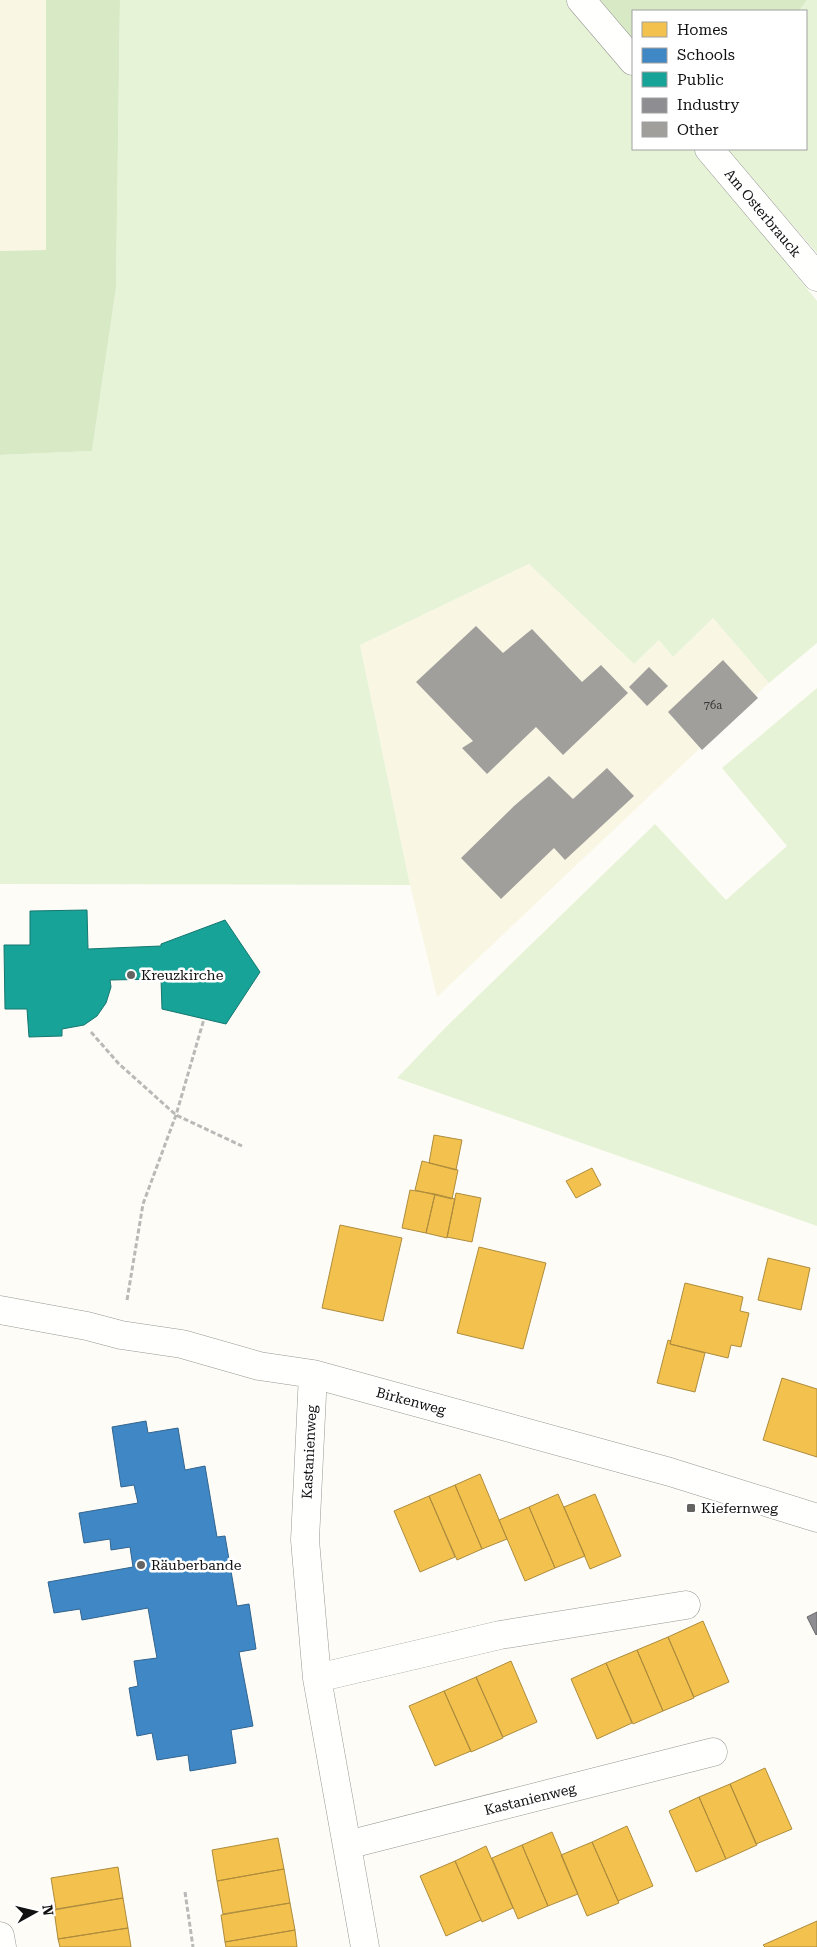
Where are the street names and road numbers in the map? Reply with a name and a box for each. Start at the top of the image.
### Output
street label: Am Osterbrauck [722,166,805,260]
street label: Birkenweg [374,1384,448,1418]
street label: Kastanienweg [299,1405,319,1499]
street label: Kastanienweg [483,1780,578,1818]

